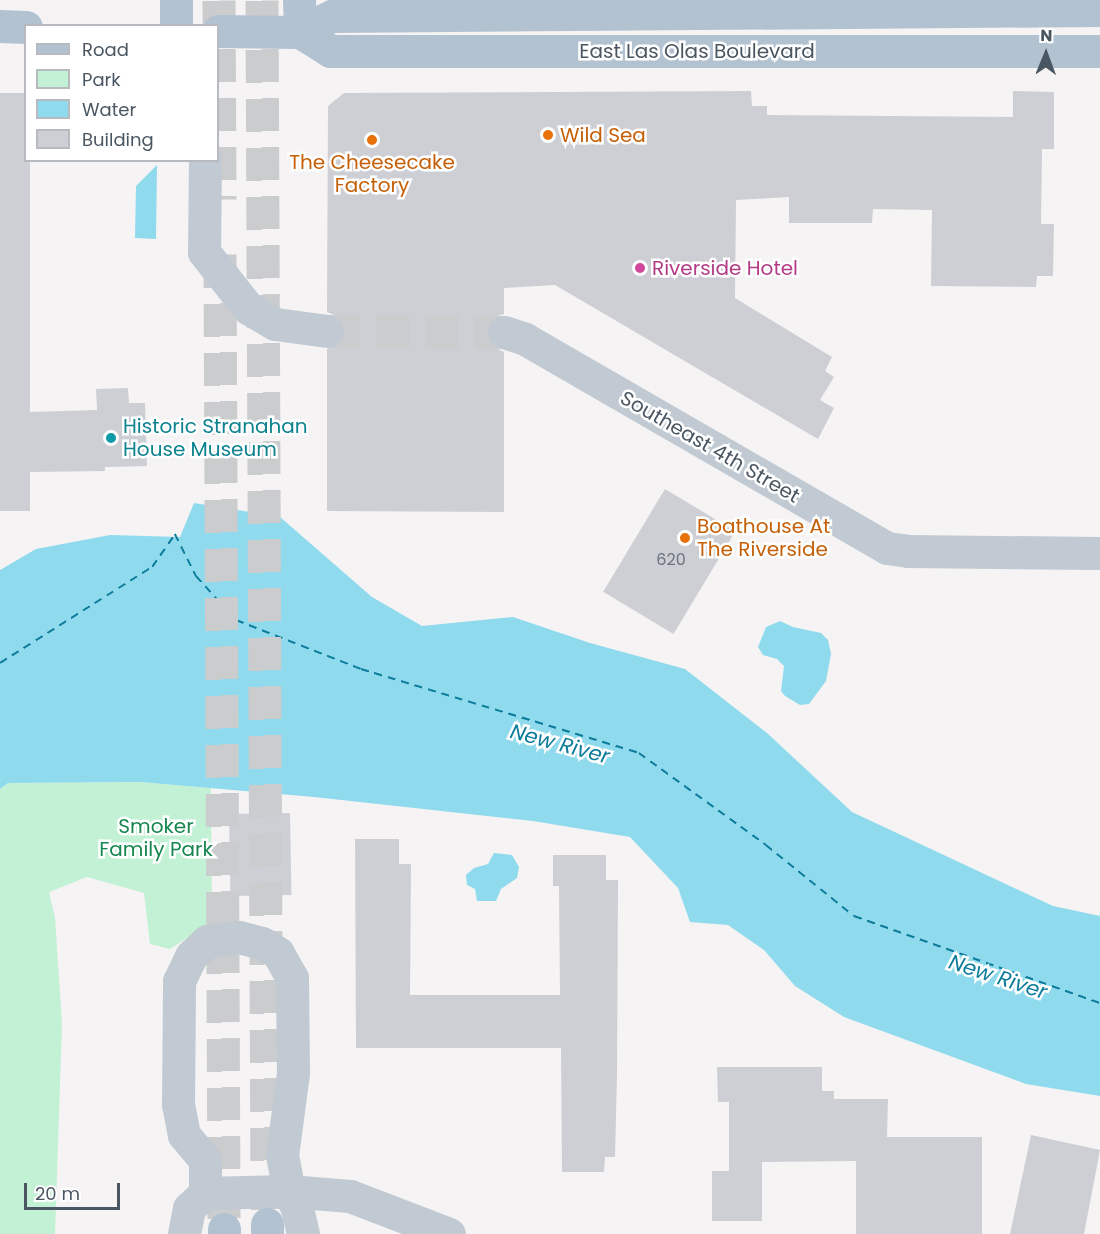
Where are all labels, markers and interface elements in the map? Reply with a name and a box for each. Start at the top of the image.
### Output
legend [24,24,219,162]
north arrow [1016,24,1076,84]
text: N [1040,24,1053,47]
text: Road [82,37,129,62]
street label: East Las Olas Boulevard [579,39,815,63]
text: Park [82,67,121,92]
text: Water [82,97,136,122]
place label: Wild Sea [560,123,646,147]
text: Building [82,127,154,152]
marker: Wild Sea [541,128,555,142]
marker: The Cheesecake Factory [365,133,379,147]
place label: The Cheesecake Factory [289,150,455,197]
place label: Riverside Hotel [652,256,798,280]
marker: Riverside Hotel [633,261,647,275]
street label: Southeast 4th Street [616,386,804,508]
place label: Historic Stranahan House Museum [123,414,308,461]
marker: Historic Stranahan House Museum [104,431,118,445]
place label: Boathouse At The Riverside [697,514,830,561]
marker: Boathouse At The Riverside [678,531,692,545]
house number: 620 [656,550,686,570]
water label: New River [508,719,612,769]
park label: Smoker Family Park [99,815,213,862]
water label: New River [946,949,1050,1005]
scale bar [27,1171,123,1209]
text: 20 m [35,1181,80,1206]

